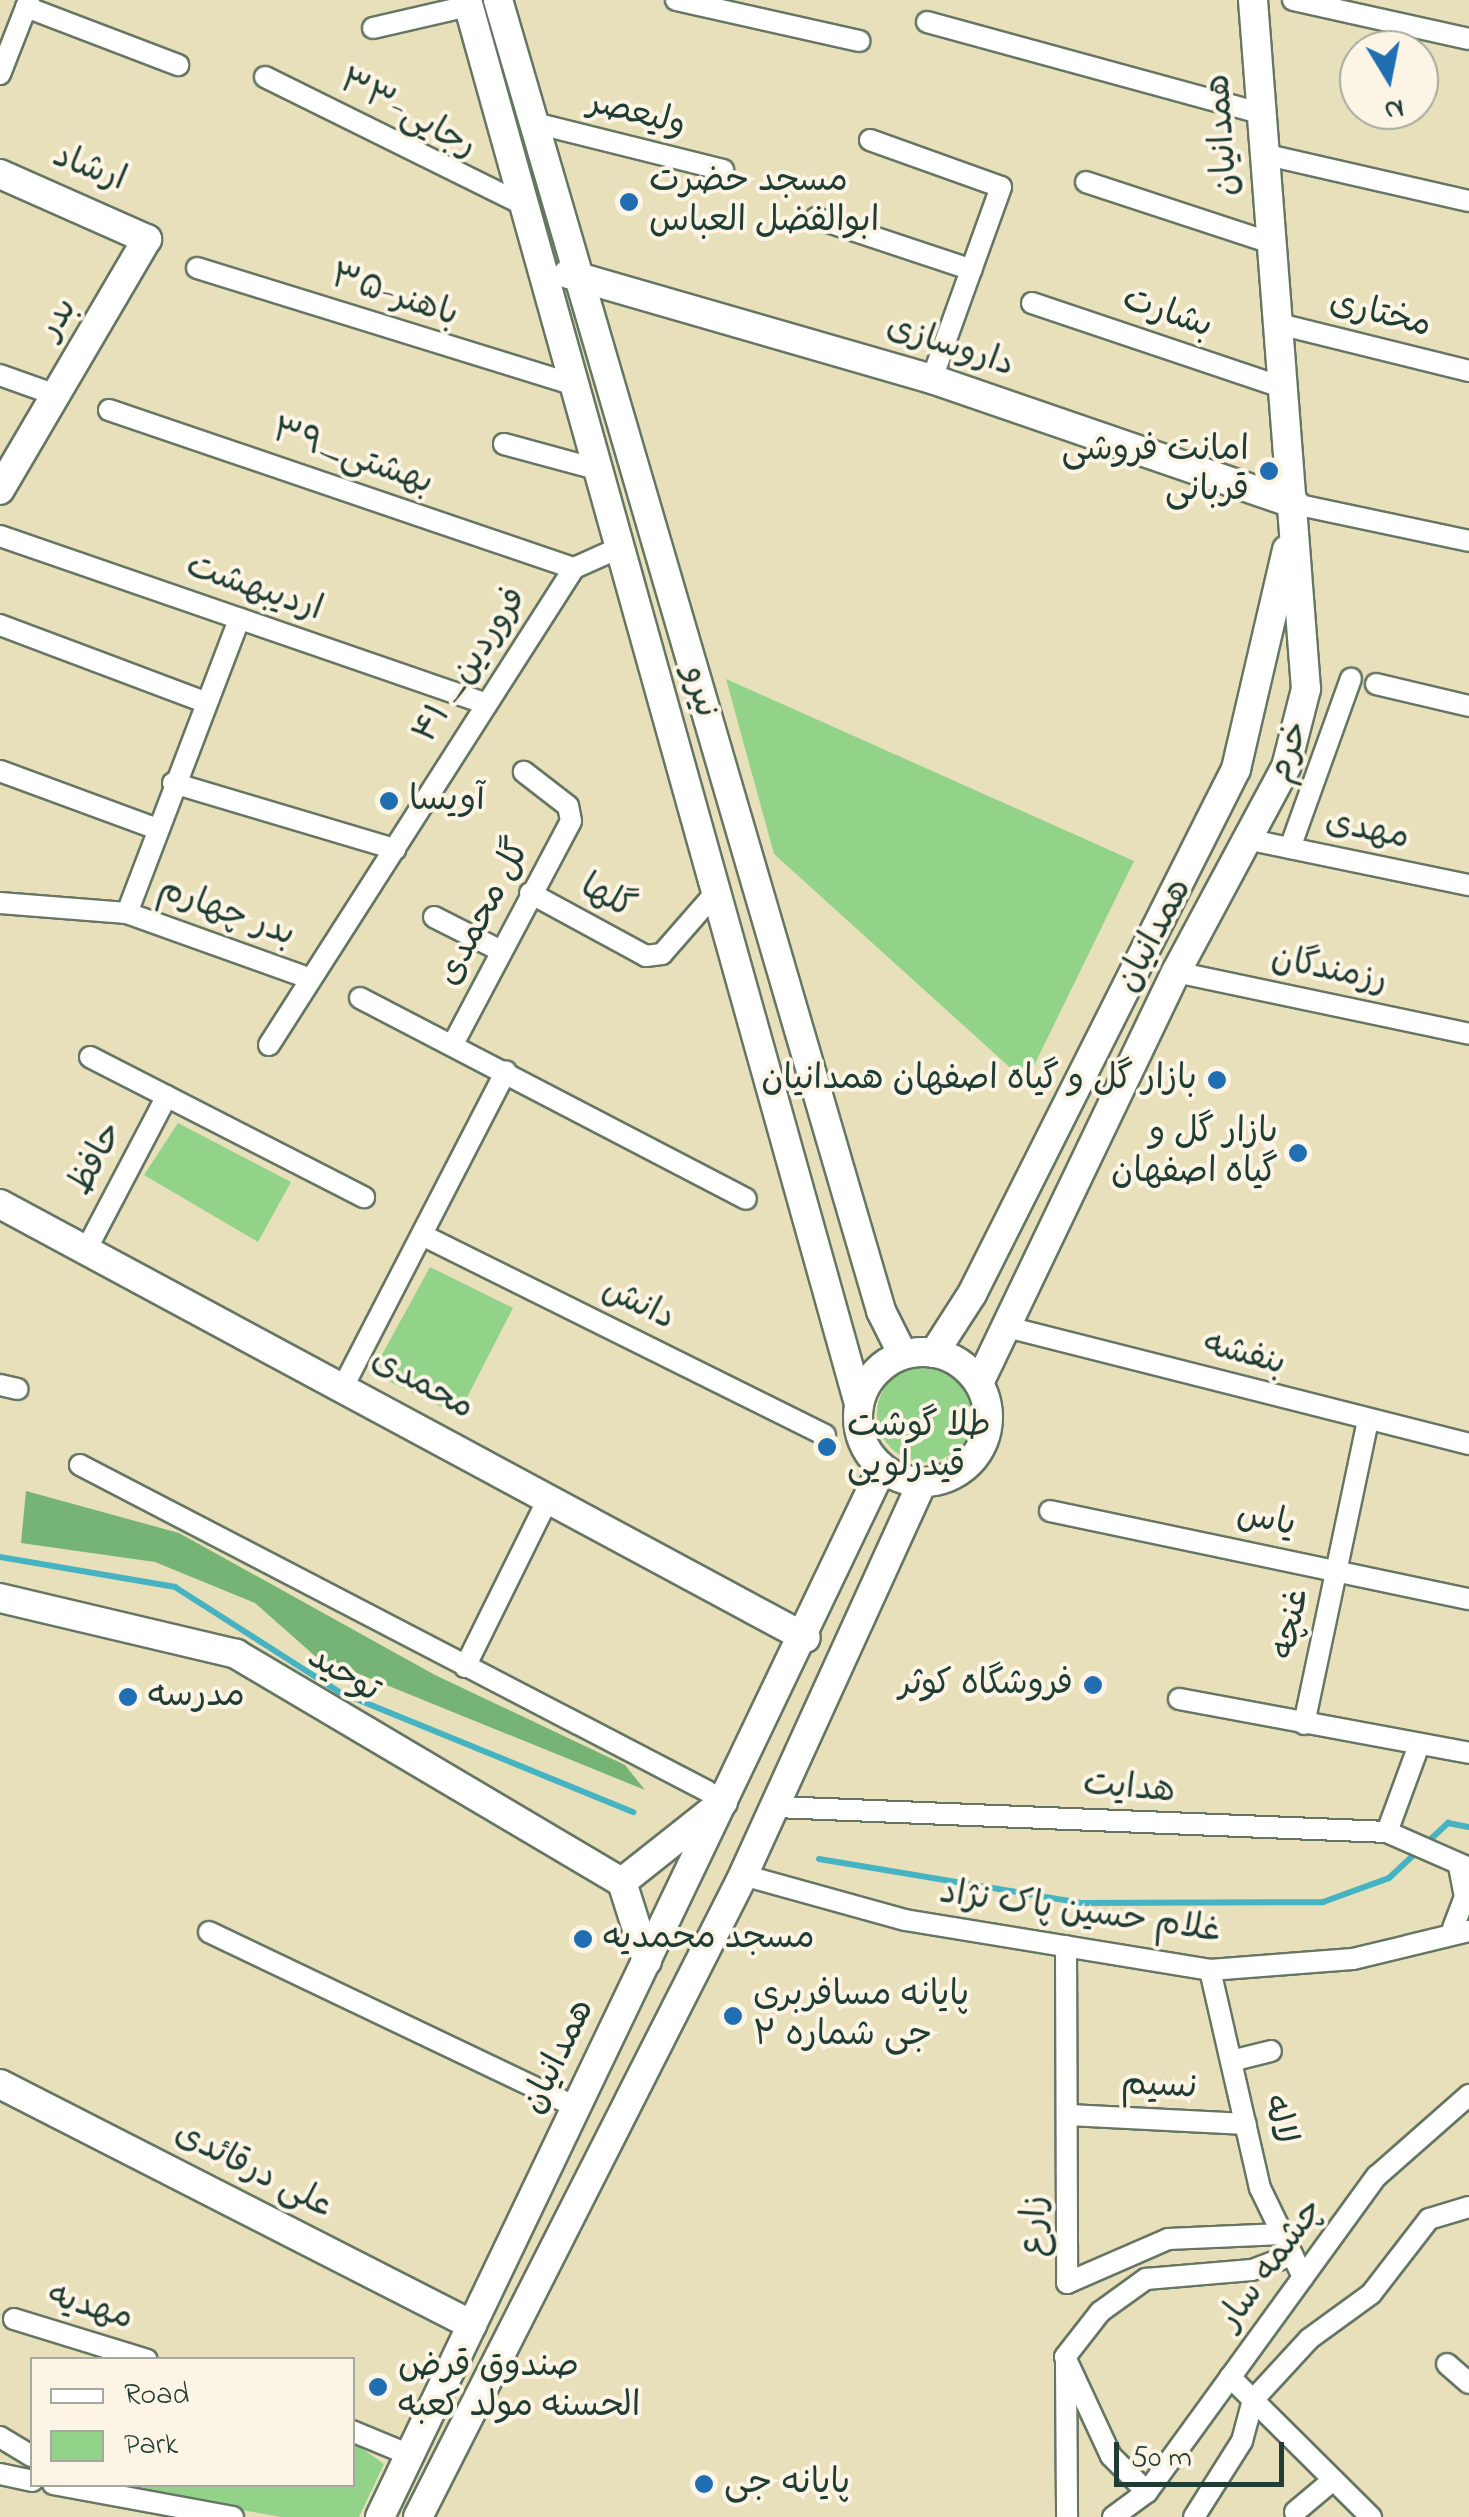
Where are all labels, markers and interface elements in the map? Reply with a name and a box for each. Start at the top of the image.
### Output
north arrow [1339,30,1439,130]
street label: ۳۳-رجایی [331,61,483,169]
street label: همدانیان [1199,72,1249,198]
street label: ولیعصر [584,83,690,147]
text: N [1381,86,1407,130]
street label: ارشاد [46,136,132,202]
place label: مسجد حضرت ابوالفضل العباس [649,161,879,243]
marker: مسجد حضرت ابوالفضل العباس [618,191,640,213]
street label: ۳۵-باهنر [325,257,463,337]
street label: بشارت [1116,279,1218,349]
street label: مختاری [1325,282,1435,348]
street label: بدر [30,290,88,348]
street label: داروسازی [881,307,1019,387]
street label: ۳۹_بهشتی [266,411,438,505]
place label: امانت فروشی قربانی [1062,430,1249,512]
marker: امانت فروشی قربانی [1258,460,1280,482]
street label: اردیبهشت [180,546,328,632]
street label: ۴۱ _فروردین [405,580,537,752]
street label: نیرو [672,661,726,723]
street label: خرم [1260,716,1320,788]
place label: آویسا [409,780,485,822]
marker: آویسا [378,790,400,812]
street label: مهدی [1321,802,1413,860]
street label: گل محمدی [429,833,541,993]
street label: گلها [572,866,642,930]
street label: بدر چهارم [152,869,300,957]
street label: همدانیان [1108,872,1202,1000]
street label: رزمندگان [1267,938,1391,1004]
place label: بازار گل و گیاه اصفهان همدانیان [761,1059,1197,1101]
marker: بازار گل و گیاه اصفهان همدانیان [1206,1069,1228,1091]
place label: بازار گل و گیاه اصفهان [1111,1112,1278,1194]
street label: حافظ [60,1115,134,1203]
marker: بازار گل و گیاه اصفهان [1287,1142,1309,1164]
street label: دانش [595,1269,681,1341]
street label: بنفشه [1198,1324,1290,1386]
street label: محمدی [363,1340,481,1430]
place label: طلا گوشت قیدرلویی [847,1406,991,1488]
marker: طلا گوشت قیدرلویی [816,1436,838,1458]
street label: یاس [1233,1495,1299,1547]
street label: غنچه [1264,1585,1320,1663]
street label: توحید [299,1637,387,1713]
place label: فروشگاه کوثر [899,1664,1073,1706]
marker: فروشگاه کوثر [1082,1674,1104,1696]
place label: مدرسه [148,1676,245,1718]
marker: مدرسه [117,1686,139,1708]
street label: هدایت [1081,1764,1177,1814]
street label: غلام حسین پاک نژاد [937,1872,1223,1954]
place label: مسجد محمدیه [603,1918,815,1960]
marker: مسجد محمدیه [572,1928,594,1950]
place label: پایانه مسافربری جی شماره ۲ [753,1975,969,2057]
street label: همدانیان [513,1993,605,2121]
marker: پایانه مسافربری جی شماره ۲ [722,2005,744,2027]
street label: نسیم [1120,2064,1198,2110]
street label: لاله [1252,2091,1304,2149]
street label: علی درقائدی [167,2113,339,2229]
street label: چشمه سار [1210,2191,1334,2339]
street label: زارع [1014,2195,1058,2257]
street label: مهدیه [42,2275,138,2341]
place label: صندوق قرض الحسنه مولد کعبه [398,2346,641,2428]
legend [30,2357,355,2487]
text: Road [124,2374,189,2418]
marker: صندوق قرض الحسنه مولد کعبه [367,2376,389,2398]
scale bar [1119,2422,1289,2484]
text: Park [124,2424,178,2468]
text: 50 m [1131,2437,1192,2481]
place label: پایانه جی [724,2463,850,2505]
marker: پایانه جی [693,2473,715,2495]

